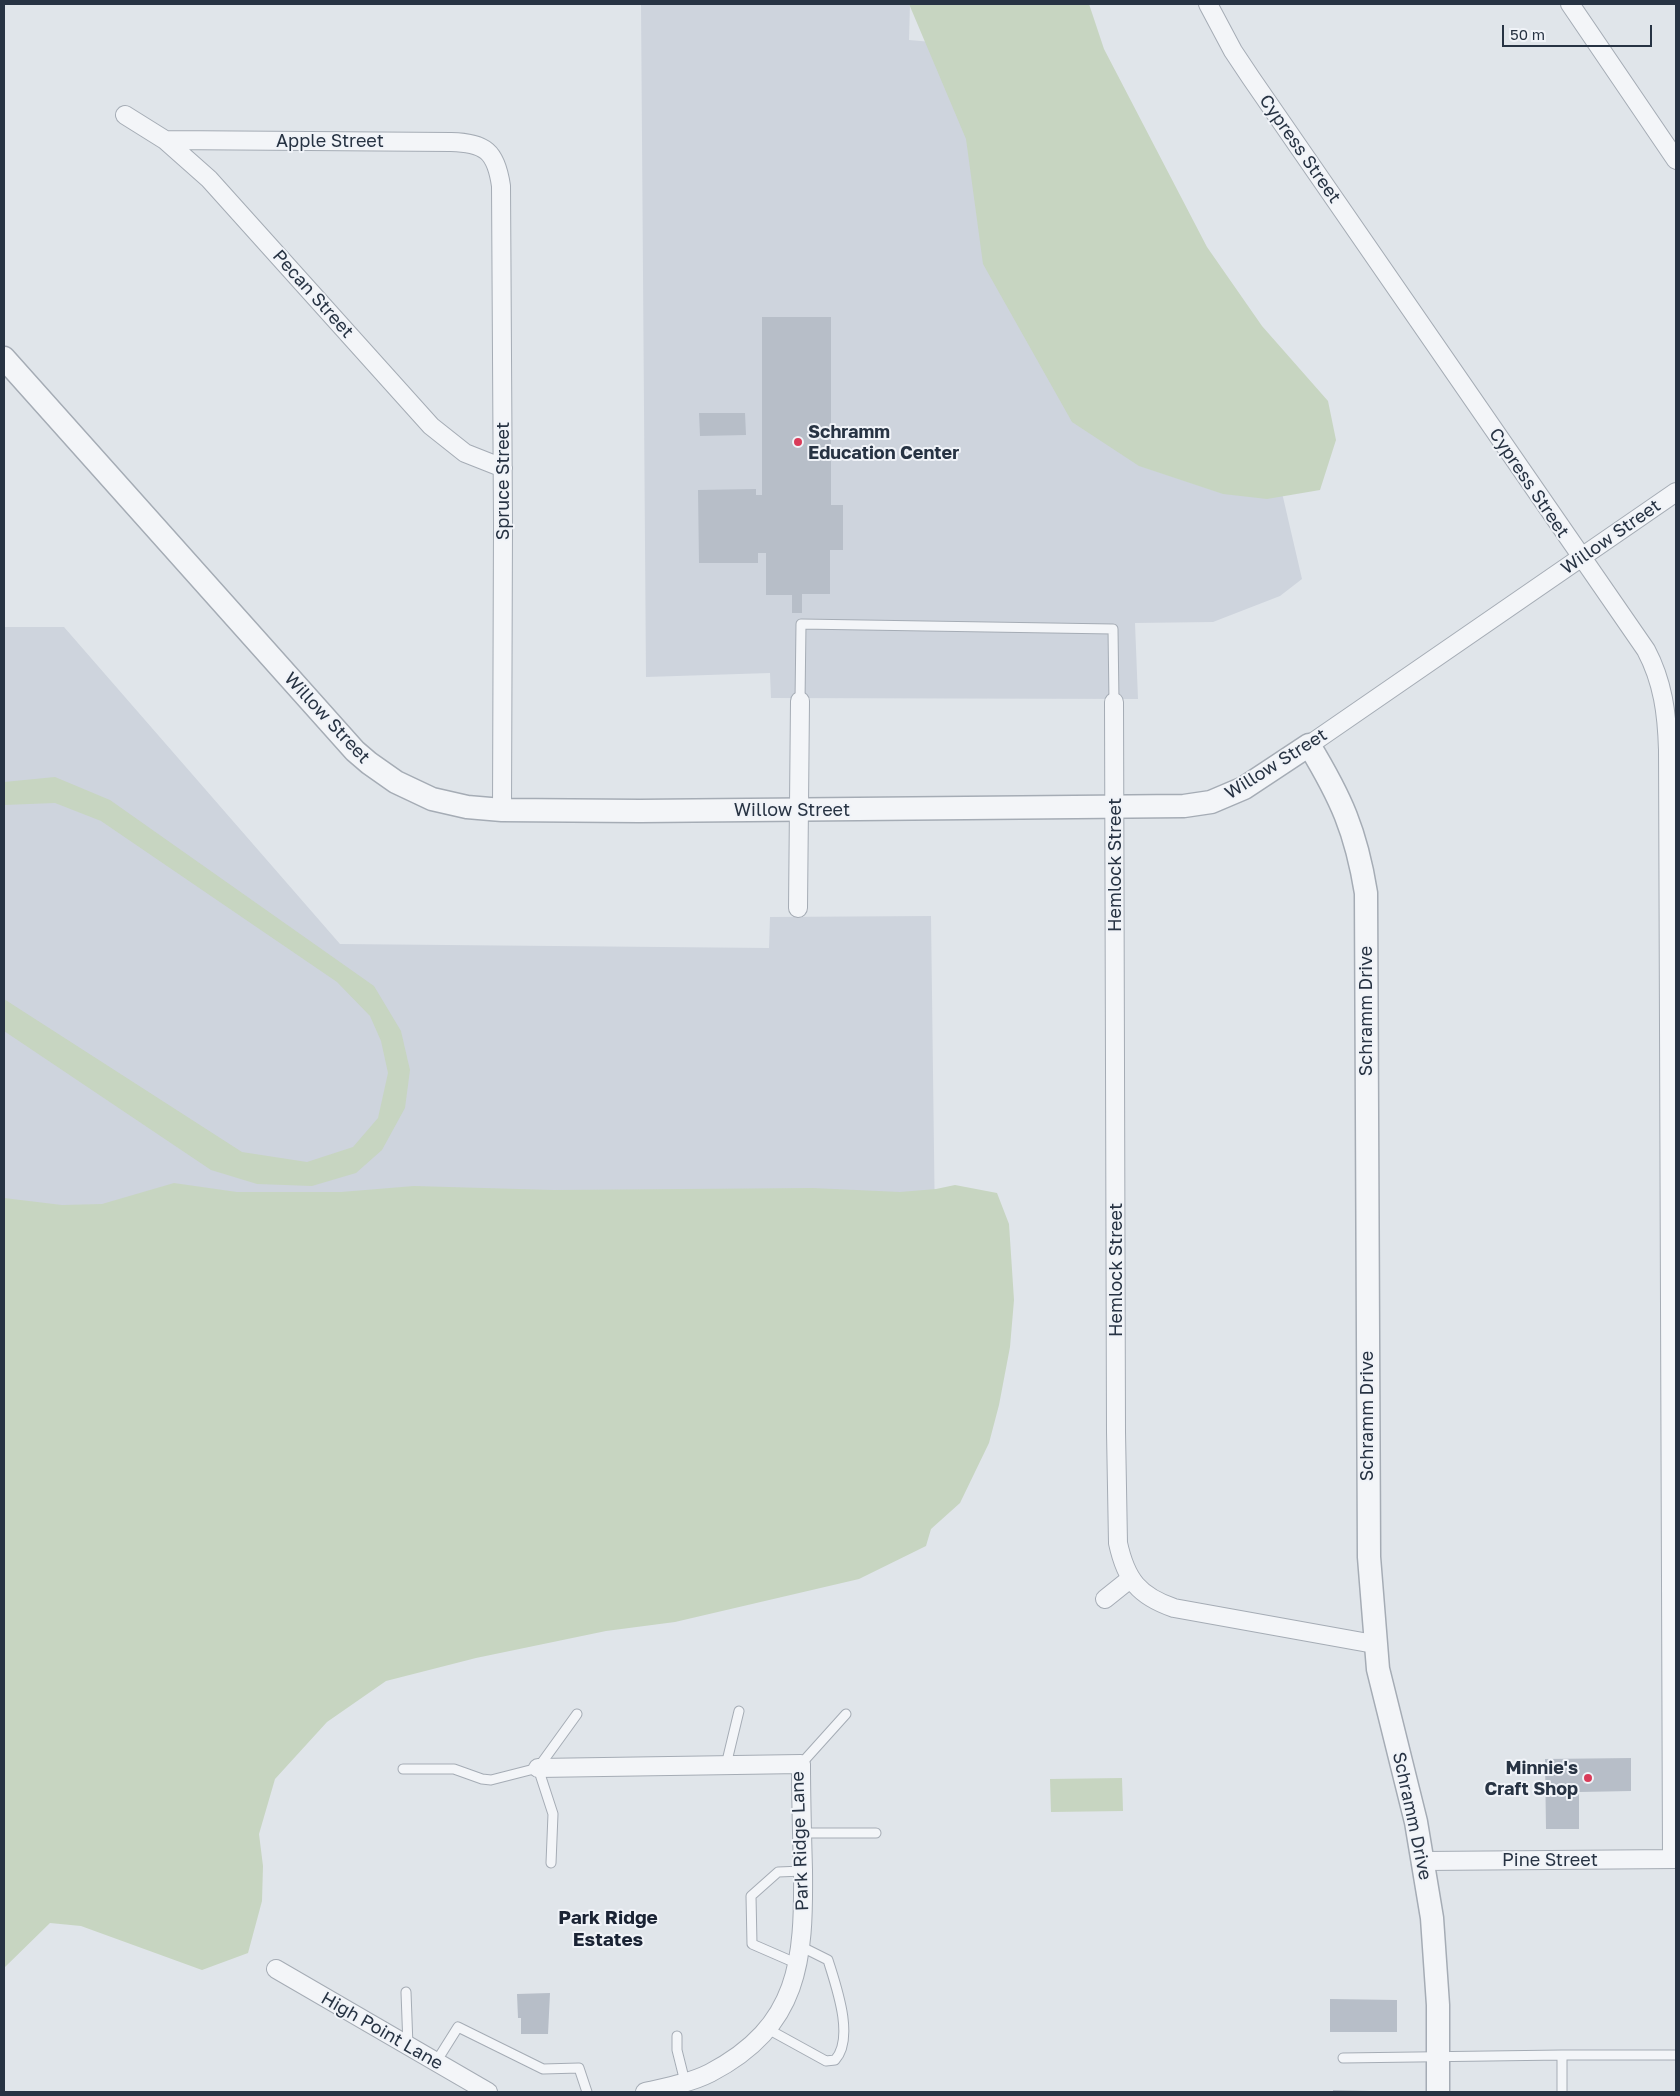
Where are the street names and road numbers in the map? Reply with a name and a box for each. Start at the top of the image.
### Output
street label: Cypress Street [1255,91,1345,207]
street label: Apple Street [276,130,384,152]
street label: Pecan Street [268,246,358,342]
street label: Spruce Street [492,422,514,540]
street label: Cypress Street [1484,424,1574,542]
street label: Willow Street [1557,495,1665,579]
street label: Willow Street [279,668,375,768]
street label: Willow Street [1221,724,1331,804]
street label: Hemlock Street [1104,798,1126,932]
street label: Willow Street [734,799,850,821]
street label: Schramm Drive [1355,946,1377,1076]
street label: Hemlock Street [1105,1203,1127,1337]
street label: Schramm Drive [1356,1351,1378,1481]
street label: Schramm Drive [1388,1750,1436,1882]
street label: Park Ridge Lane [787,1771,813,1911]
street label: Pine Street [1502,1849,1598,1871]
street label: High Point Lane [317,1987,447,2075]

